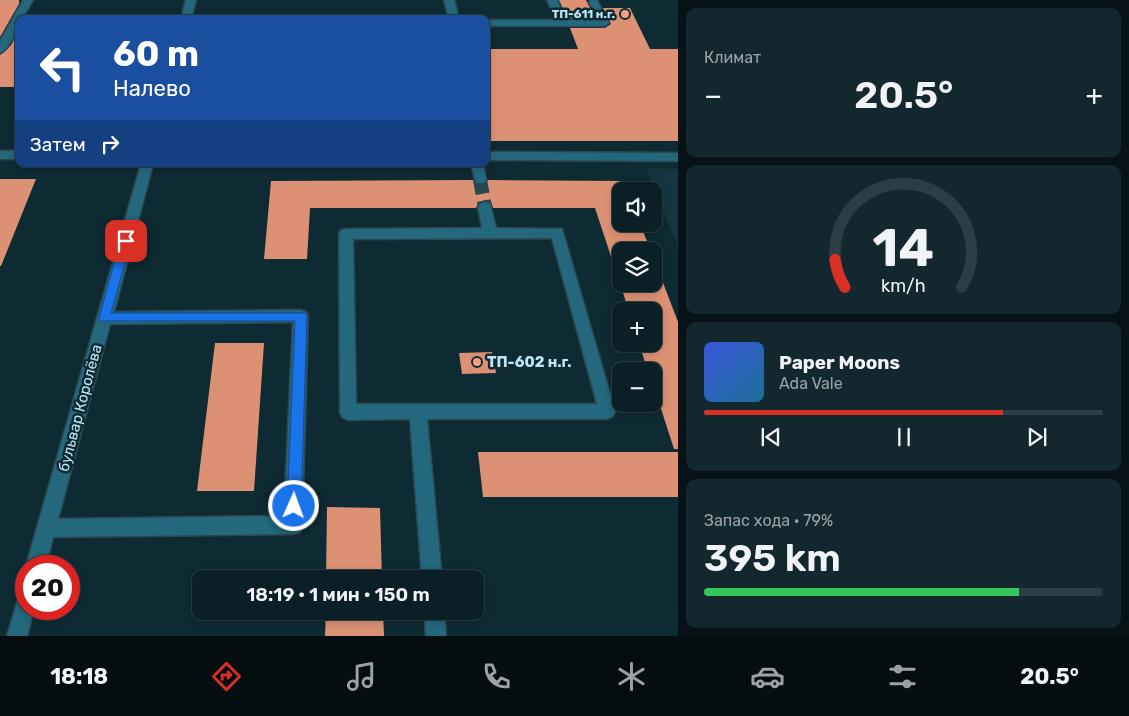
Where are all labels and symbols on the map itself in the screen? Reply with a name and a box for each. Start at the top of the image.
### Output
place label: ТП-611 н.г. [552,7,615,21]
marker: ТП-611 н.г. [619,8,631,20]
pin [105,220,147,262]
street label: бульвар Королёва [54,342,106,474]
place label: ТП-602 н.г. [487,353,572,371]
marker: ТП-602 н.г. [471,356,483,368]
position arrow [267,479,319,531]
speed limit sign: 20 [15,555,80,620]

